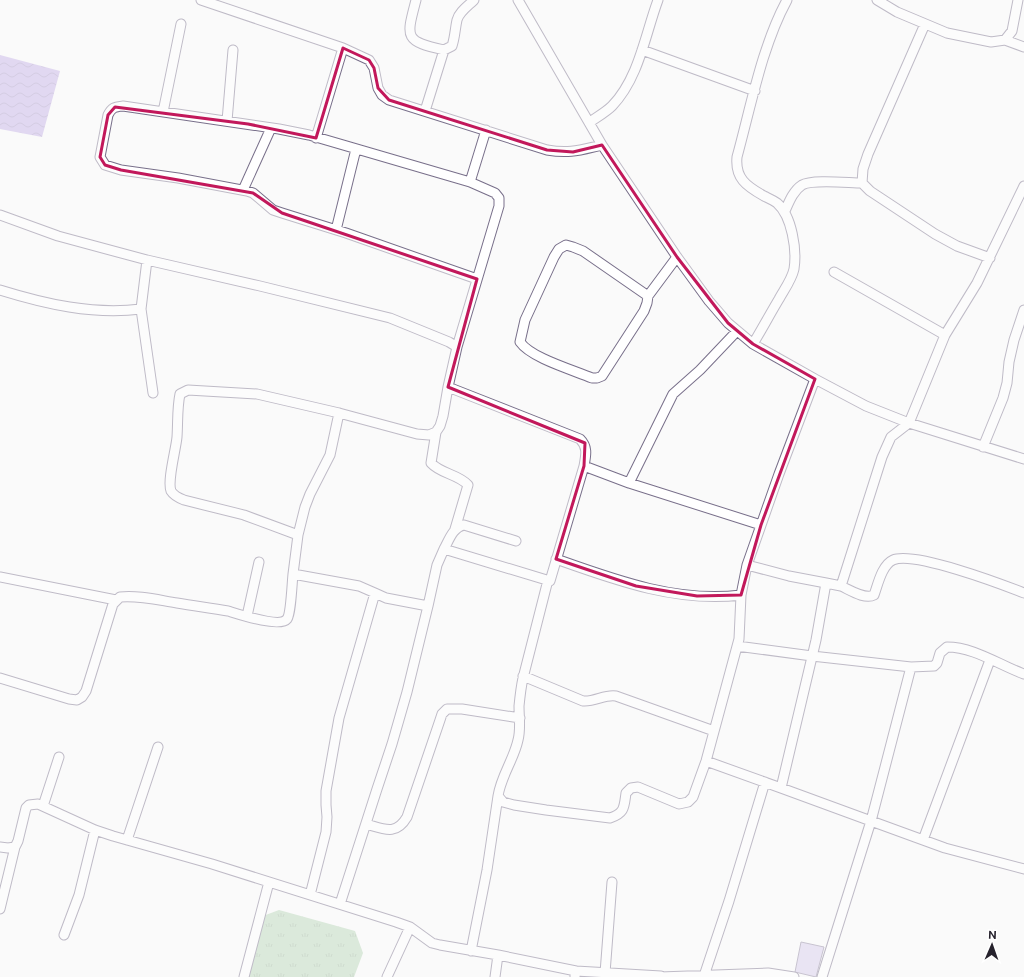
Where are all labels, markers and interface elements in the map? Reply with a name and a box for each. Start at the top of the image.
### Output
north arrow [972,925,1012,965]
text: N [988,929,997,941]

